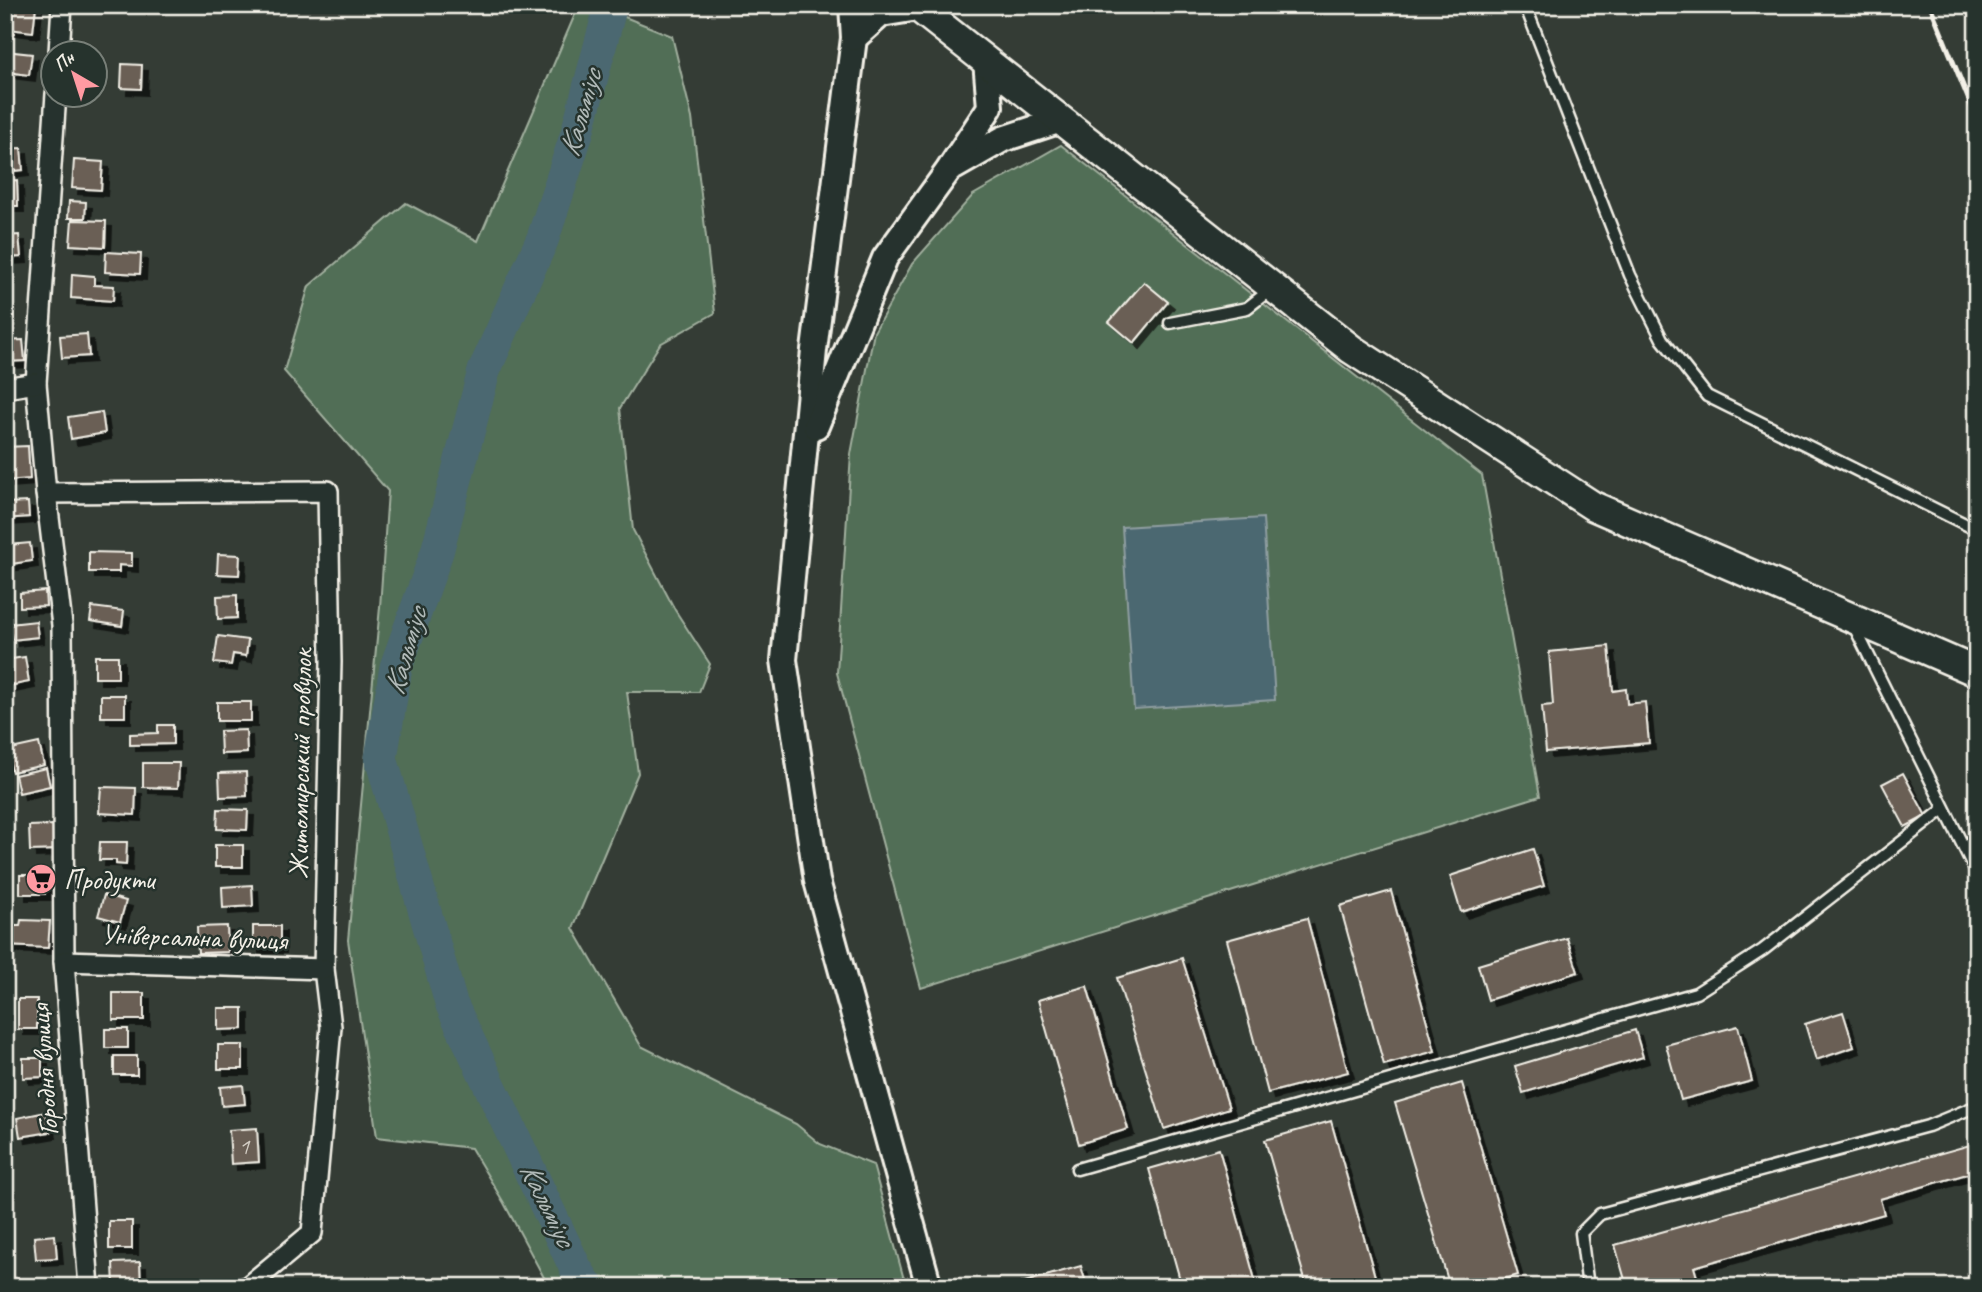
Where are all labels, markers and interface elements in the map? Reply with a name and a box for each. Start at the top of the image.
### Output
north arrow [38,38,108,108]
text: Пн [49,45,80,77]
water label: Кальміус [550,62,611,161]
water label: Кальміус [375,600,436,699]
street label: Житомирський провулок [280,646,320,879]
supermarket icon: Продукти [24,862,58,896]
place label: Продукти [64,862,157,897]
street label: Універсальна вулиця [101,916,290,958]
street label: Городня вулиця [22,1001,66,1137]
house number: 1 [239,1131,251,1161]
water label: Кальміус [512,1156,586,1255]

